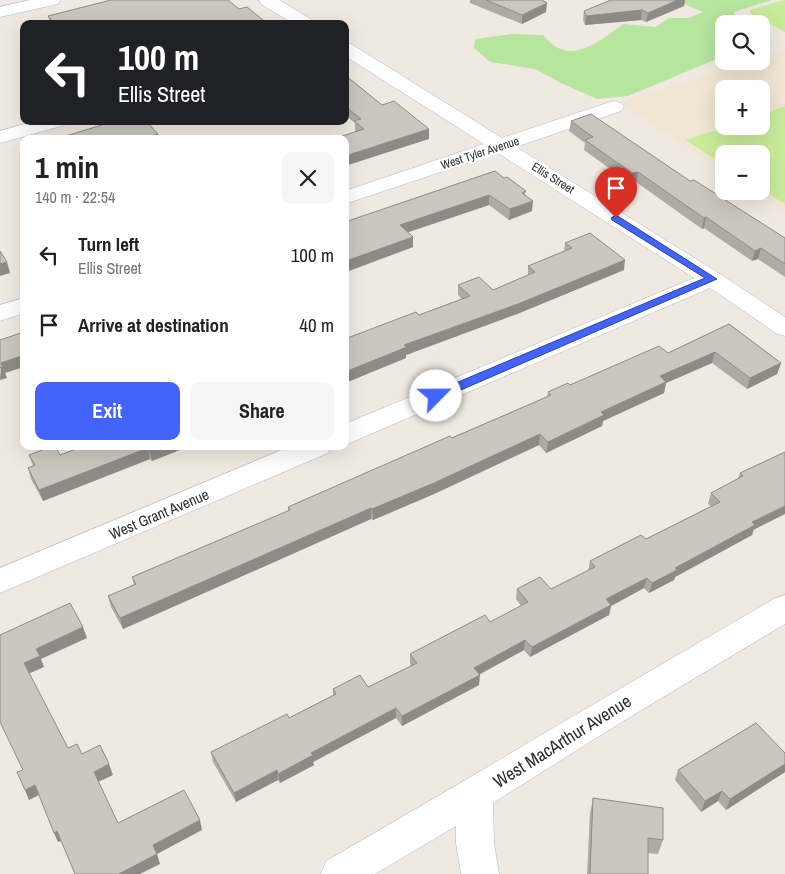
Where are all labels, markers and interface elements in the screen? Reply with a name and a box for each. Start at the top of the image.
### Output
map controls [715,15,770,200]
button: search [715,15,770,70]
text: 100 m [118,34,199,81]
icon: left [35,40,100,105]
text: Ellis Street [118,79,205,109]
button: + [715,80,770,135]
street label: West Tyler Avenue [439,133,521,173]
button: − [715,145,770,200]
text: 1 min [35,147,99,187]
button: close [282,152,334,204]
street label: Ellis Street [529,159,578,198]
pin [595,167,637,218]
icon: arrive [602,174,630,202]
text: 140 m · 22:54 [35,186,115,208]
text: Turn left [78,231,139,257]
icon: left [35,241,63,269]
text: 100 m [291,242,334,268]
text: Ellis Street [78,257,141,279]
icon: arrive [35,311,63,339]
text: Arrive at destination [78,312,229,338]
text: 40 m [299,312,334,338]
position arrow [409,369,461,421]
button: Exit [35,382,180,440]
button: Share [190,382,334,440]
street label: West Grant Avenue [106,484,212,544]
street label: West MacArthur Avenue [488,688,636,794]

